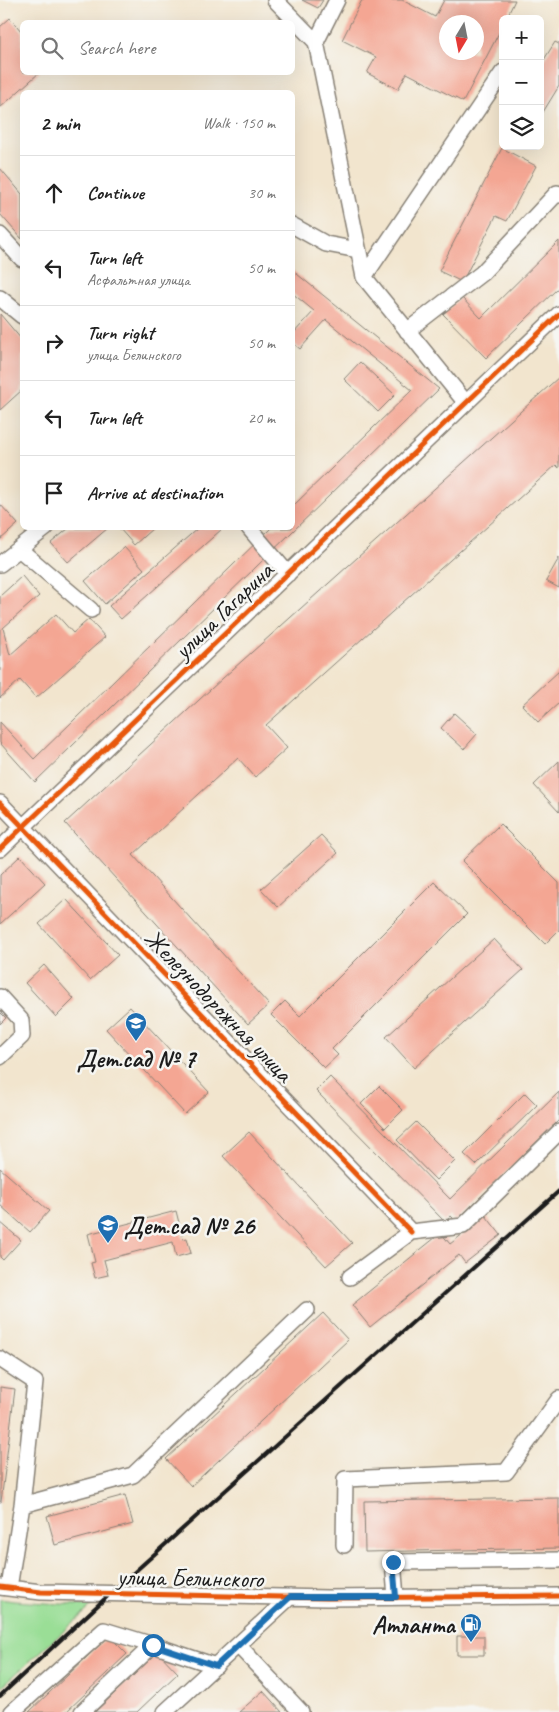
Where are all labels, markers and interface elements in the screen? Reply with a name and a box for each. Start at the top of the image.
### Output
north arrow [439,15,484,60]
map controls [499,15,544,150]
button: + [499,15,544,60]
search box [20,20,295,75]
icon: search [38,34,66,62]
text: Search here [78,36,155,60]
button: − [499,60,544,105]
button: layers [499,105,544,150]
text: 2 min [40,110,80,136]
text: Walk · 150 m [203,113,275,133]
icon: ahead [40,179,68,207]
text: Continue [87,181,144,205]
text: 30 m [248,183,275,203]
text: Turn left [87,246,142,270]
icon: left [40,254,68,282]
text: 50 m [248,258,275,278]
text: Асфальтная улица [87,270,190,290]
text: Turn right [87,321,154,345]
icon: right [40,329,68,357]
text: 50 m [248,333,275,353]
text: улица Белинского [87,345,181,365]
icon: left [40,404,68,432]
text: Turn left [87,406,142,430]
text: 20 m [248,408,275,428]
icon: arrive [40,479,68,507]
text: Arrive at destination [87,481,223,505]
street label: улица Гагарина [166,554,282,668]
street label: Железнодорожная улица [137,922,301,1091]
school or university icon: Дет.сад № 7 [124,1011,148,1042]
place label: Дет.сад № 7 [77,1043,198,1075]
place label: Дет.сад № 26 [124,1210,257,1242]
school or university icon: Дет.сад № 26 [96,1213,120,1244]
route end [382,1551,405,1574]
street label: улица Белинского [114,1561,265,1595]
place label: Атланта [372,1609,457,1641]
fuel station icon: Атланта [459,1612,483,1643]
route start [142,1634,165,1657]

